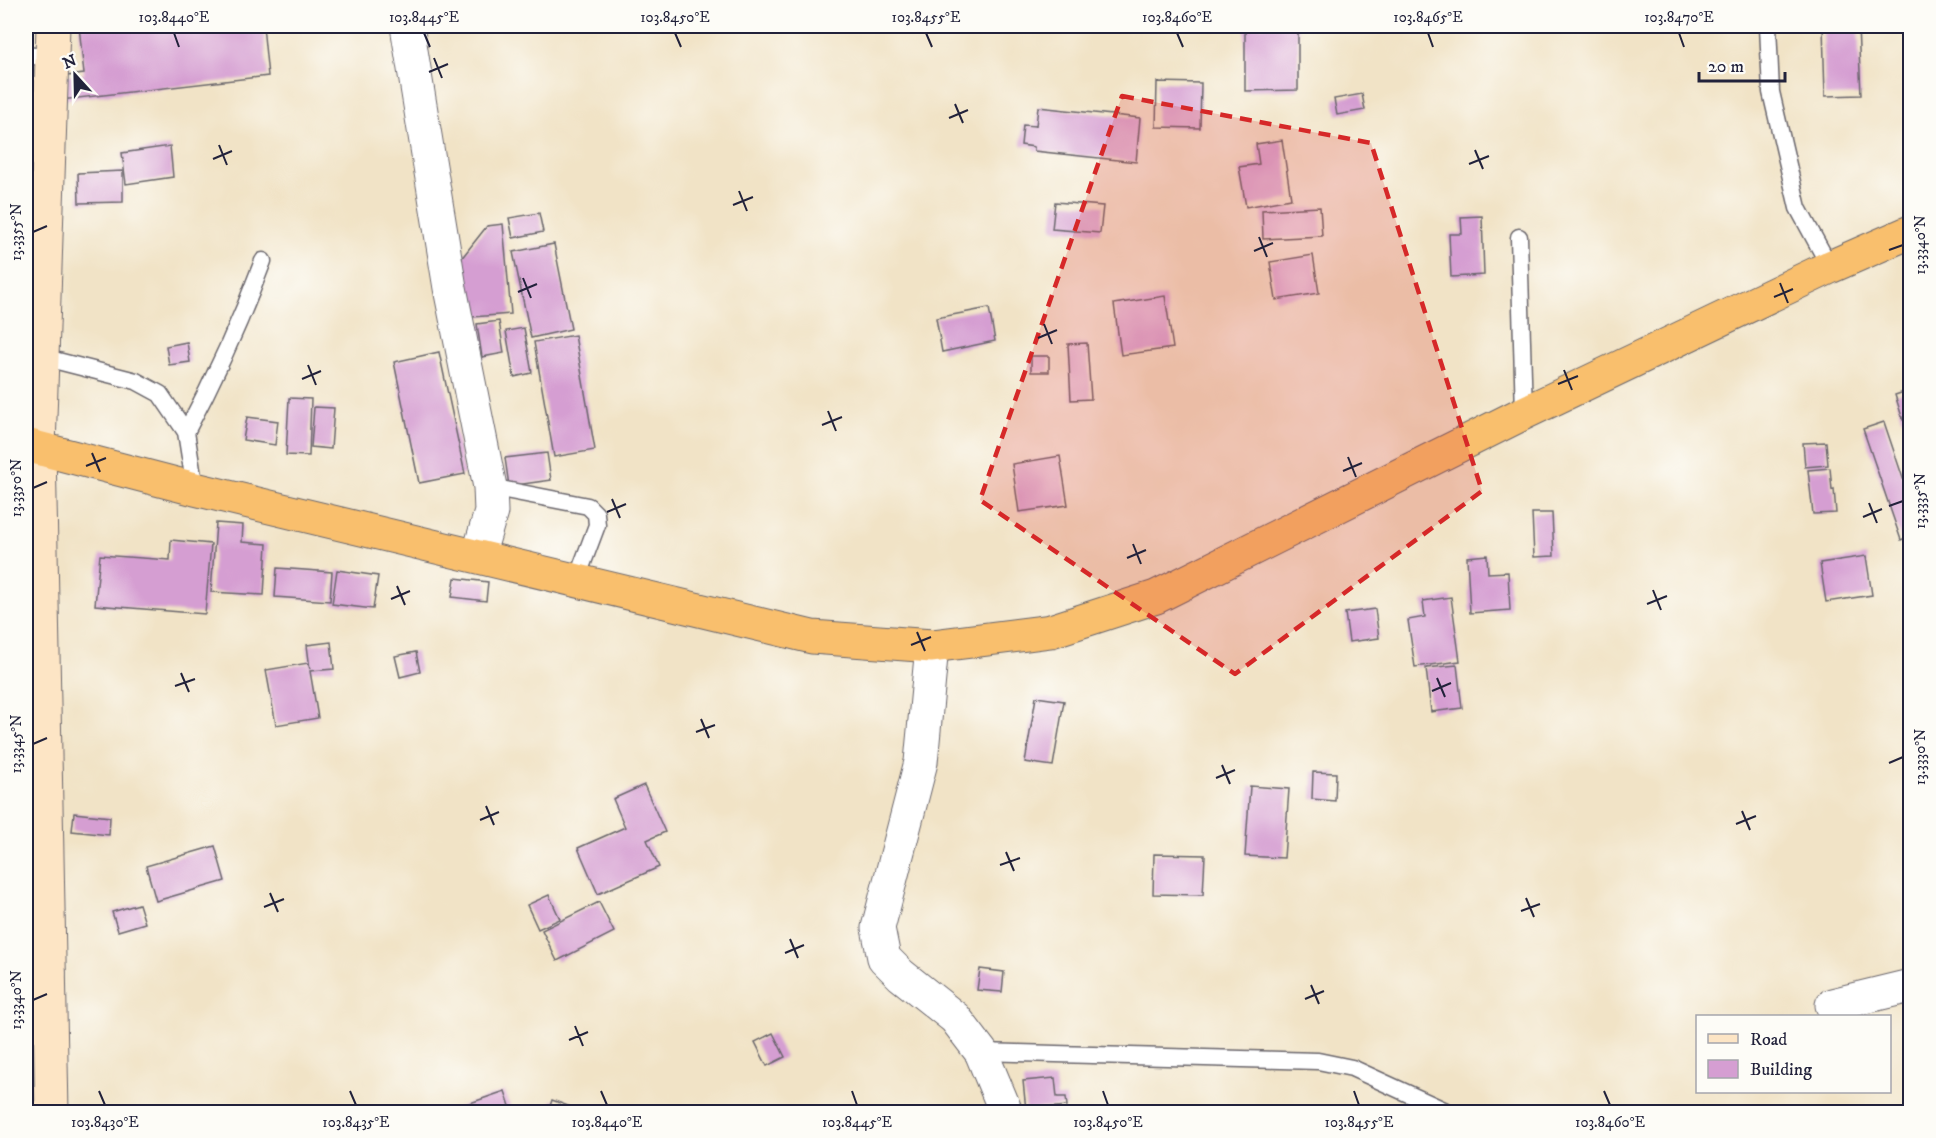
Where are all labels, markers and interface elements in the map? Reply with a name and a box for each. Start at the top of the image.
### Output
text: 103.8440°E [139,8,210,27]
text: 103.8445°E [389,8,459,27]
text: 103.8450°E [640,8,710,27]
text: 103.8455°E [891,8,961,27]
text: 103.8460°E [1142,8,1212,27]
text: 103.8465°E [1393,8,1463,27]
text: 103.8470°E [1644,8,1714,27]
north arrow [45,45,105,105]
scale bar [1699,45,1784,83]
text: N [60,50,80,74]
text: 20 m [1708,56,1744,78]
text: 13.3355°N [7,203,26,261]
text: 13.3340°N [1911,215,1930,275]
text: 13.3350°N [7,459,26,517]
text: 13.3335°N [1911,473,1930,529]
text: 13.3345°N [7,715,26,773]
text: 13.3330°N [1911,729,1930,785]
text: 13.3340°N [7,970,26,1030]
legend [1696,1015,1891,1093]
text: Road [1750,1029,1787,1051]
text: Building [1750,1059,1812,1081]
text: 103.8430°E [71,1113,139,1132]
text: 103.8435°E [322,1113,390,1132]
text: 103.8440°E [572,1113,643,1132]
text: 103.8445°E [822,1113,892,1132]
text: 103.8450°E [1073,1113,1143,1132]
text: 103.8455°E [1324,1113,1394,1132]
text: 103.8460°E [1575,1113,1645,1132]

